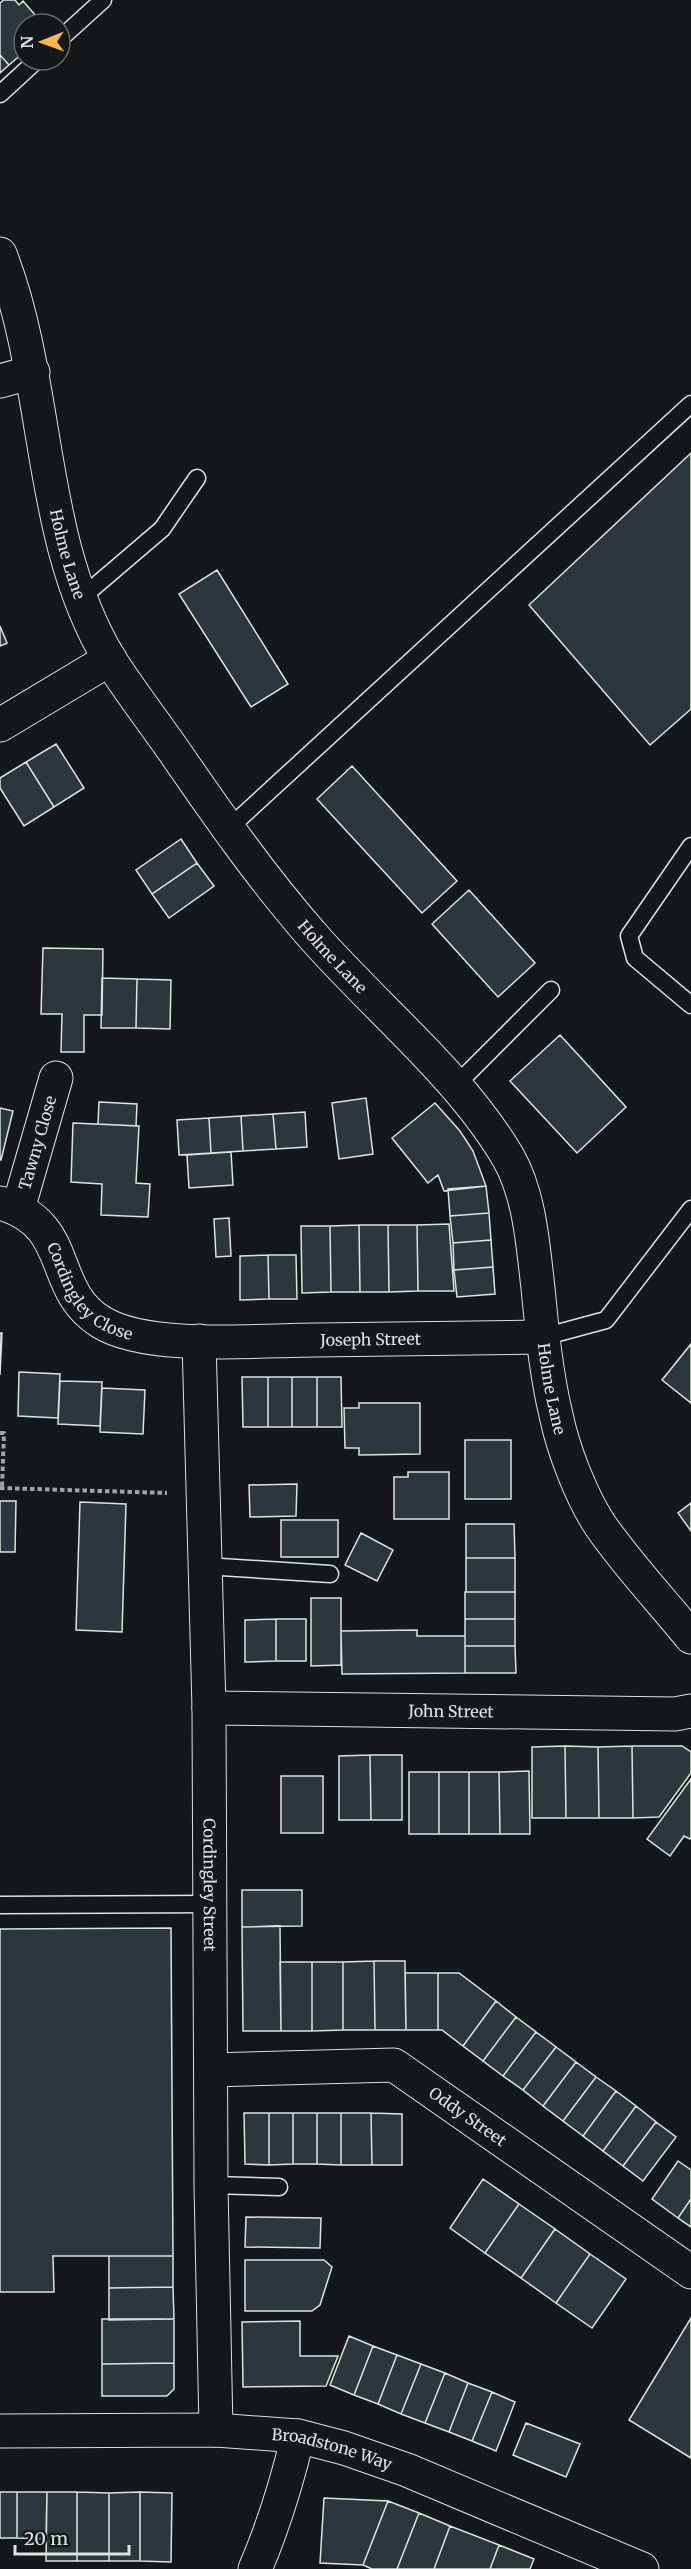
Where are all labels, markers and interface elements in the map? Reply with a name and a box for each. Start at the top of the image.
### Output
north arrow [12,12,72,72]
text: N [17,35,37,49]
street label: Holme Lane [46,507,90,602]
street label: Holme Lane [294,916,372,998]
street label: Tawny Close [14,1093,60,1192]
street label: Cordingley Close [43,1239,135,1344]
street label: Joseph Street [319,1329,422,1350]
street label: Holme Lane [534,1342,570,1437]
street label: John Street [407,1701,495,1722]
street label: Cordingley Street [199,1818,220,1952]
street label: Oddy Street [425,2082,511,2151]
street label: Broadstone Way [271,2424,395,2474]
scale bar [15,2518,129,2556]
text: 20 m [24,2527,68,2550]

